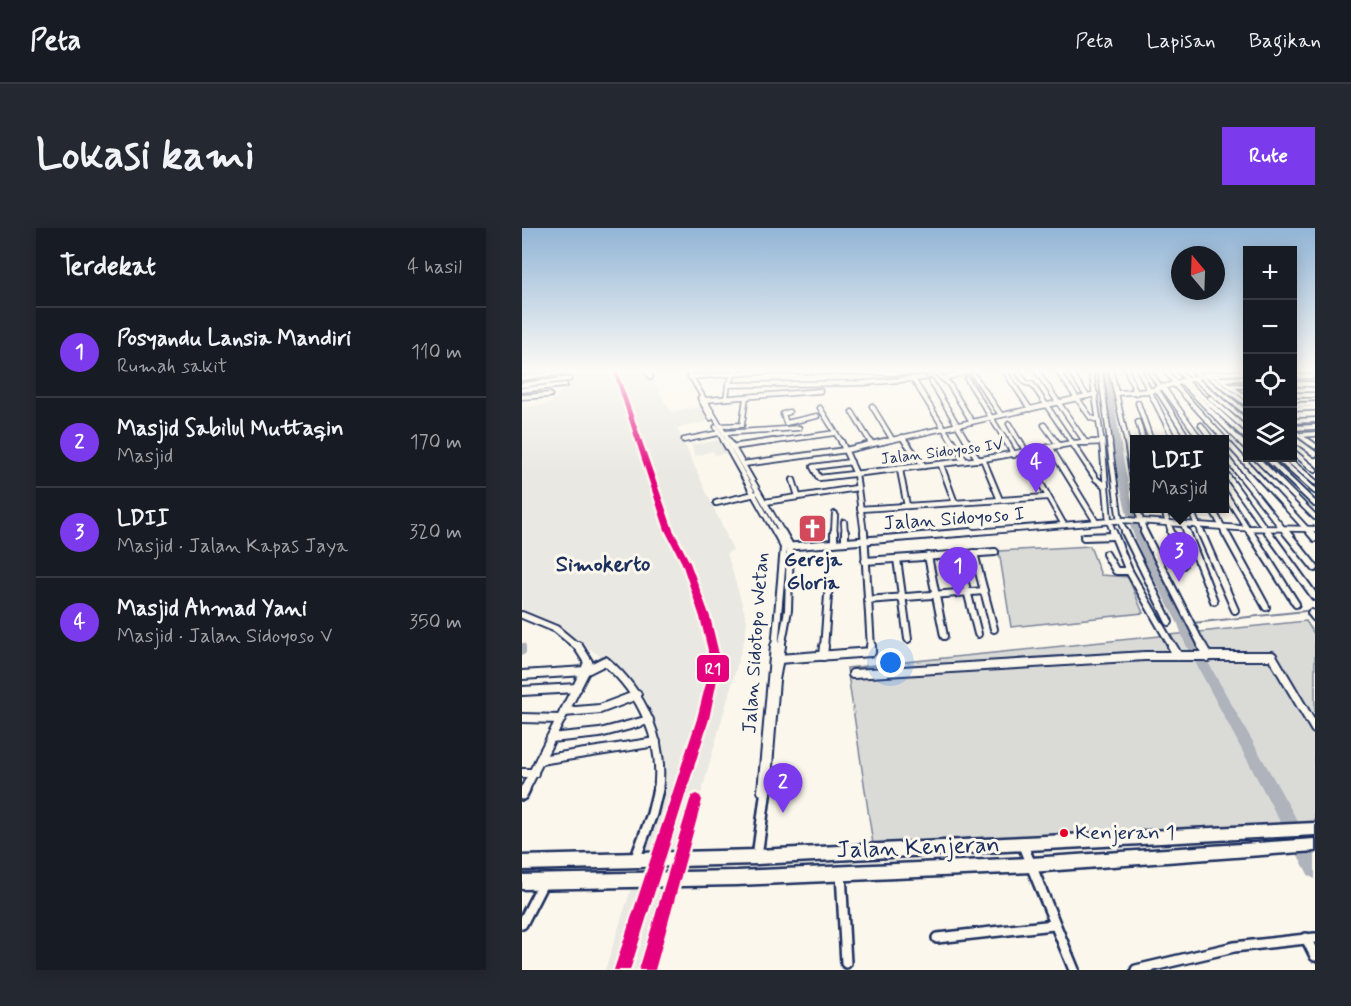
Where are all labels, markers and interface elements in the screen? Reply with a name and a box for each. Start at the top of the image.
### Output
text: Peta [30,23,81,60]
text: Peta [1075,27,1114,55]
text: Lapisan [1147,27,1216,55]
text: Bagikan [1249,27,1321,55]
button: Rute [1222,127,1315,185]
text: Lokasi kami [36,129,255,184]
north arrow [1171,246,1225,300]
map controls [1243,246,1297,462]
button: + [1243,246,1297,300]
text: Terdekat [60,250,156,284]
text: 4 hasil [407,254,462,281]
button: − [1243,300,1297,354]
text: Posyandu Lansia Mandiri [117,325,351,353]
text: 1 [75,339,84,366]
text: 110 m [411,339,462,366]
text: Rumah sakit [117,353,227,380]
button: locate [1243,354,1297,408]
button: layers [1243,408,1297,462]
text: Masjid Sabilul Muttaqin [117,415,344,443]
text: 2 [75,429,84,456]
text: 170 m [410,429,462,456]
street label: Jalan Sidoyoso IV [879,434,1005,470]
popup [1130,435,1229,513]
text: Masjid [117,443,173,470]
pin: 4 [1016,444,1056,493]
text: LDII [1151,447,1204,475]
text: Masjid [1151,475,1208,502]
street label: Jalan Sidoyoso I [882,501,1026,537]
text: LDII [117,505,169,533]
church icon: Gereja Gloria [797,513,829,545]
text: 3 [75,519,84,546]
text: 320 m [409,519,462,546]
pin: 3 [1160,532,1198,582]
text: Masjid · Jalan Kapas Jaya [117,533,348,560]
place label: Gereja Gloria [784,547,843,597]
pin: 1 [938,548,978,597]
district label: Simokerto [556,551,650,579]
street label: Jalan Sidotopo Wetan [736,551,776,735]
text: Masjid Ahmad Yani [117,595,307,623]
text: 4 [74,609,85,636]
text: 350 m [409,609,462,636]
text: Masjid · Jalan Sidoyoso V [117,623,332,650]
your location [876,648,905,677]
line badge: R1 [696,654,730,683]
text: R1 [705,659,721,680]
pin: 2 [764,764,802,813]
place label: Kenjeran 1 [1075,819,1175,847]
marker: Kenjeran 1 [1058,827,1070,839]
street label: Jalan Kenjeran [836,830,1000,866]

